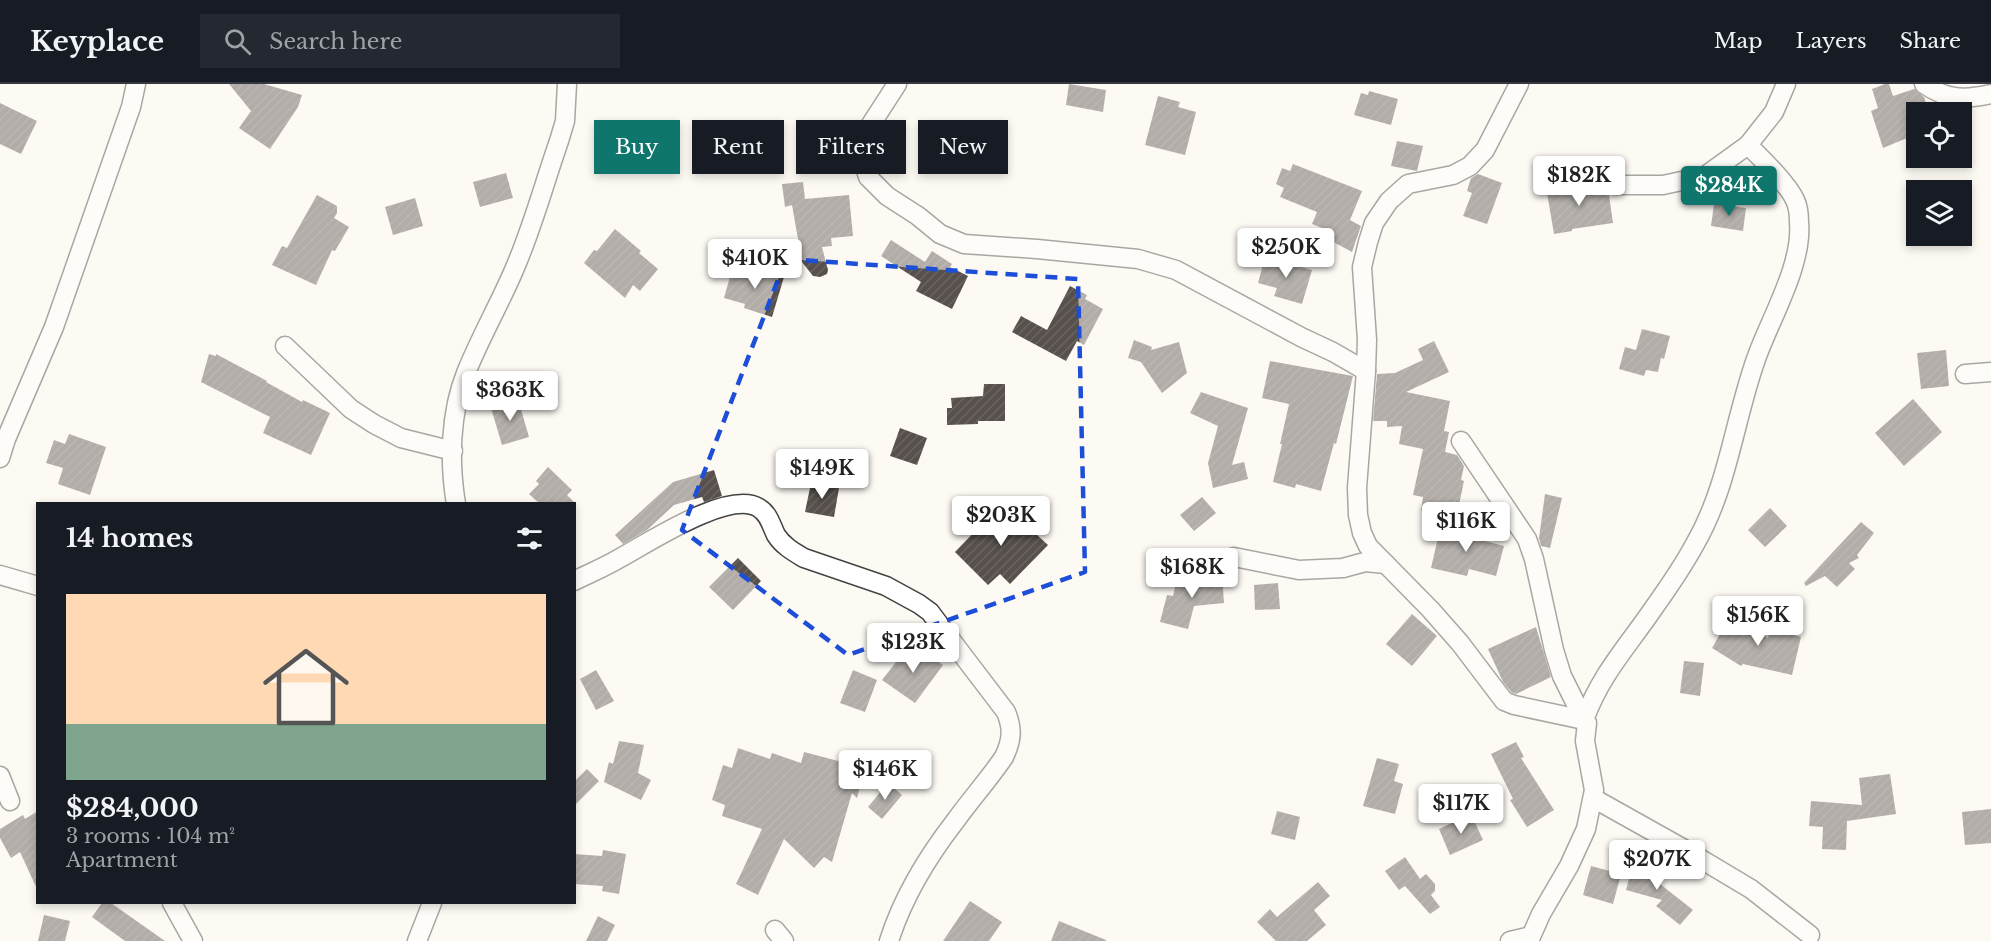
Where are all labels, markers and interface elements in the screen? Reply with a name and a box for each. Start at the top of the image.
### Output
search box [200,14,620,68]
text: Keyplace [30,24,164,59]
icon: search [221,25,254,58]
text: Search here [269,28,402,55]
text: Map [1714,28,1763,54]
text: Layers [1796,28,1867,54]
text: Share [1900,28,1961,54]
map controls [1906,102,1972,246]
button: locate [1906,102,1972,168]
chip: Buy [594,120,680,174]
chip: Rent [692,120,784,174]
chip: Filters [796,120,906,174]
chip: New [918,120,1008,174]
pin: $182K [1537,156,1621,207]
text: $182K [1547,163,1611,187]
pin: $284K [1687,166,1771,217]
text: $284K [1695,173,1763,197]
button: layers [1906,180,1972,246]
pin: $250K [1244,228,1328,279]
text: $250K [1251,235,1321,259]
pin: $410K [713,239,797,290]
text: $410K [722,246,788,270]
pin: $363K [468,371,552,422]
text: $363K [476,378,544,402]
pin: $149K [780,449,864,500]
text: $149K [790,456,854,480]
pin: $203K [959,496,1043,547]
pin: $116K [1424,502,1508,553]
text: $203K [966,503,1036,527]
text: $116K [1436,509,1496,533]
text: 14 homes [66,522,193,554]
icon: filters [513,522,546,555]
pin: $168K [1150,548,1234,599]
text: $168K [1160,555,1224,579]
pin: $156K [1716,596,1800,647]
text: $156K [1726,603,1790,627]
pin: $123K [871,623,955,674]
text: $123K [881,630,945,654]
icon: home [252,633,360,741]
pin: $146K [843,750,927,801]
text: $146K [853,757,917,781]
pin: $117K [1419,784,1503,835]
text: $117K [1432,791,1490,815]
text: $284,000 [66,792,199,824]
text: 3 rooms · 104 m² [66,824,235,848]
pin: $207K [1615,840,1699,891]
text: $207K [1623,847,1691,871]
text: Apartment [66,848,177,872]

